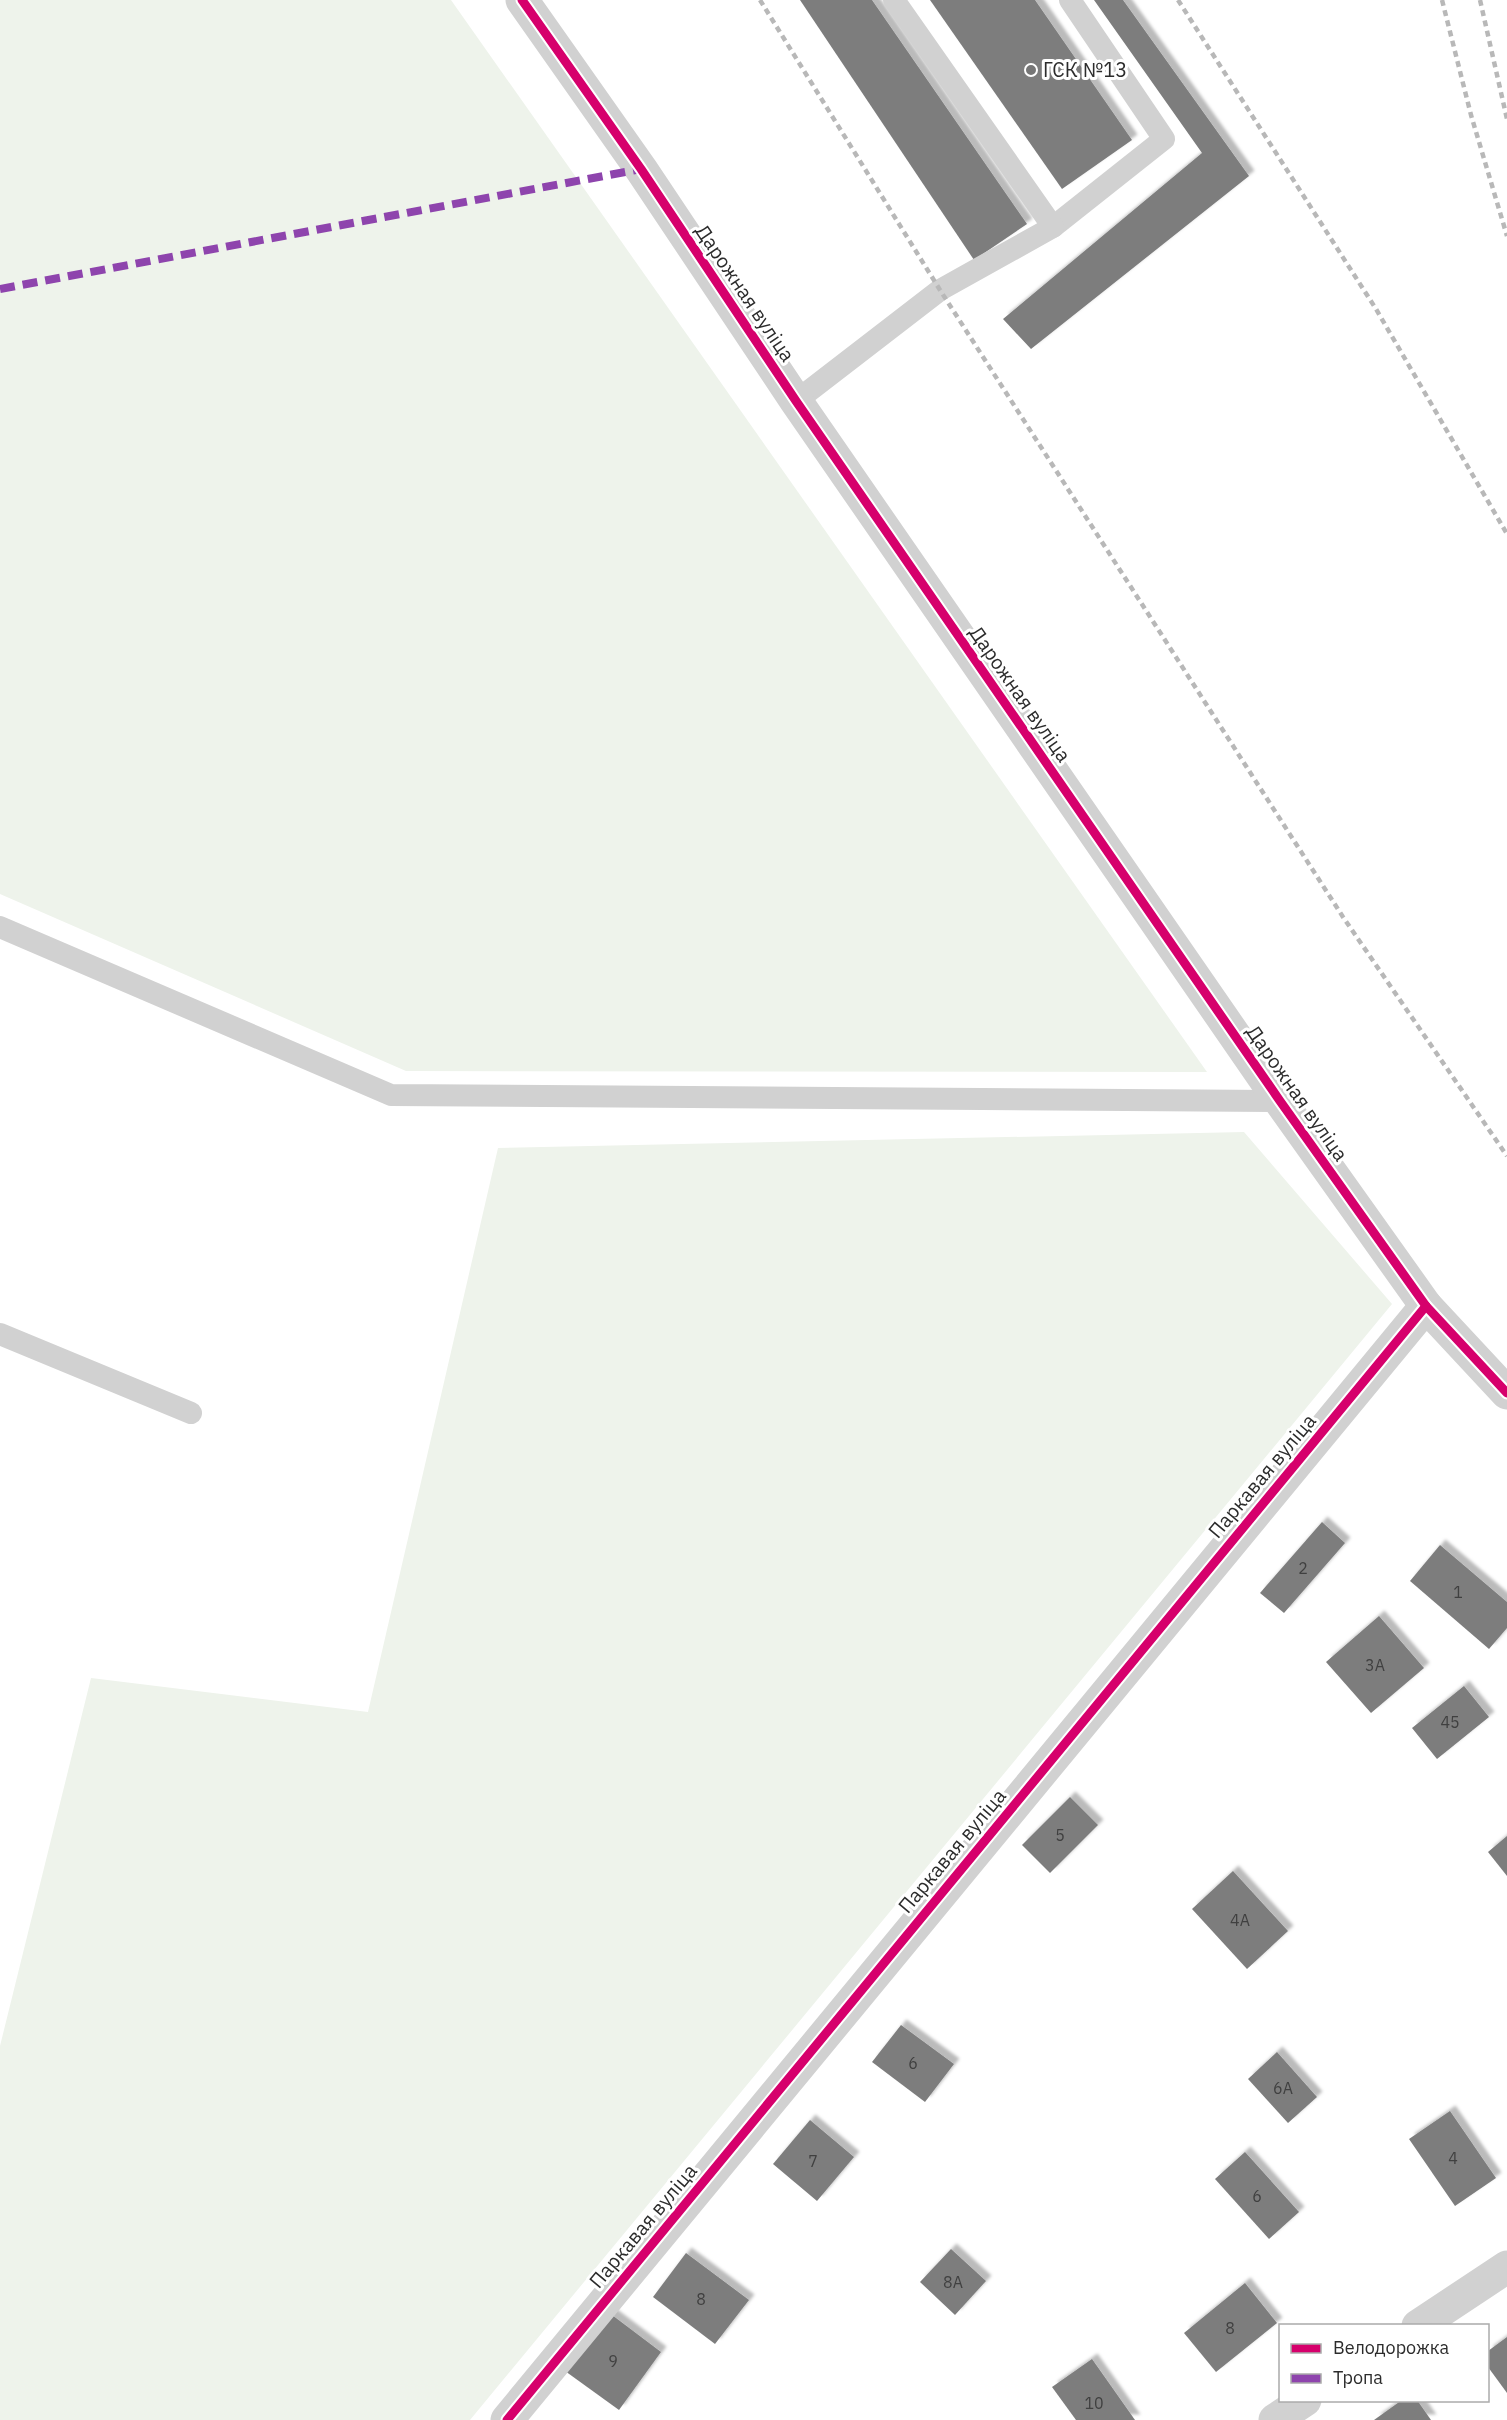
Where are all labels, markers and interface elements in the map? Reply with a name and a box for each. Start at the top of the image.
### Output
place label: ГСК №13 [1043,56,1127,83]
marker: ГСК №13 [1024,63,1038,77]
street label: Дарожная вуліца [689,219,802,367]
street label: Дарожная вуліца [963,620,1078,767]
street label: Дарожная вуліца [1240,1019,1355,1166]
street label: Паркавая вуліца [1202,1408,1322,1544]
house number: 2 [1298,1558,1308,1578]
house number: 1 [1453,1582,1463,1602]
house number: 3А [1365,1655,1385,1675]
house number: 45 [1440,1712,1460,1732]
street label: Паркавая вуліца [892,1783,1012,1919]
house number: 5 [1055,1825,1065,1845]
house number: 4А [1230,1910,1250,1930]
house number: 6 [908,2053,918,2073]
house number: 6А [1273,2078,1293,2098]
house number: 4 [1448,2148,1458,2168]
house number: 7 [808,2151,818,2171]
street label: Паркавая вуліца [583,2158,703,2294]
house number: 6 [1252,2186,1262,2206]
house number: 8А [943,2272,963,2292]
house number: 8 [696,2289,706,2309]
house number: 8 [1225,2318,1235,2338]
legend [1279,2324,1489,2402]
text: Велодорожка [1333,2336,1449,2359]
house number: 9 [608,2351,618,2371]
text: Тропа [1333,2366,1383,2389]
house number: 10 [1084,2393,1104,2413]

